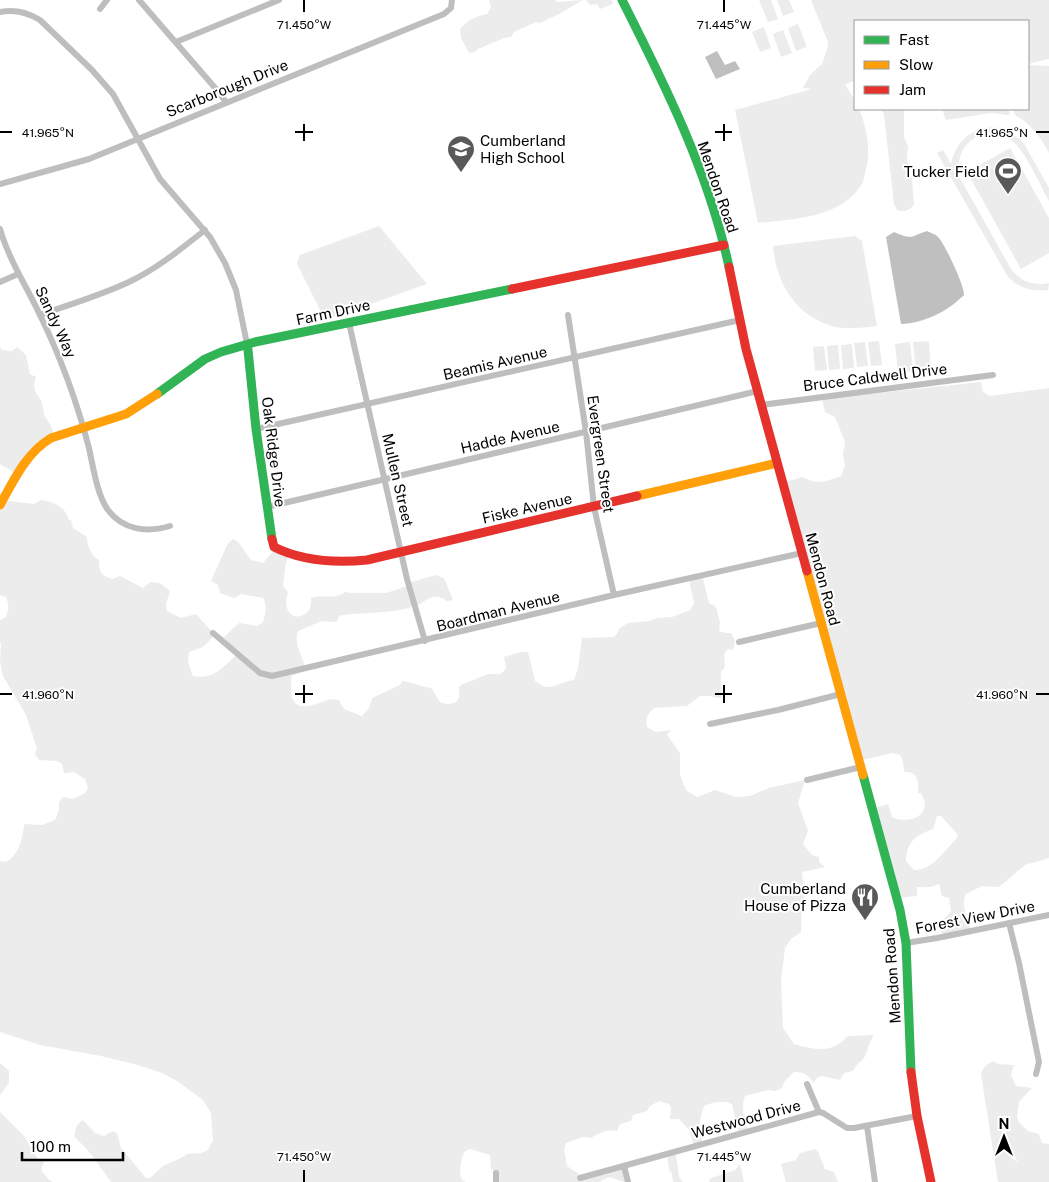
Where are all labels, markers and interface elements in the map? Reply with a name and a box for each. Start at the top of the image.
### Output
text: 71.450°W [277,18,332,32]
text: 71.445°W [697,18,752,32]
legend [854,20,1029,110]
text: Fast [899,31,929,48]
street label: Scarborough Drive [163,56,291,120]
text: Slow [899,56,934,73]
text: Jam [899,81,926,98]
text: 41.965°N [22,126,74,140]
text: 41.965°N [976,126,1028,140]
place label: Cumberland High School [480,132,566,166]
school or university icon: Cumberland High School [446,134,476,173]
street label: Mendon Road [694,139,742,235]
sports icon: Tucker Field [993,156,1023,195]
place label: Tucker Field [904,163,989,180]
street label: Sandy Way [32,284,80,360]
street label: Farm Drive [294,296,372,328]
street label: Beamis Avenue [441,343,549,383]
street label: Bruce Caldwell Drive [802,360,948,394]
street label: Evergreen Street [584,394,618,514]
street label: Oak Ridge Drive [259,396,289,508]
street label: Hadde Avenue [459,417,561,457]
street label: Mullen Street [379,432,417,528]
street label: Fiske Avenue [480,489,574,527]
street label: Mendon Road [802,531,844,627]
street label: Boardman Avenue [435,587,561,635]
text: 41.960°N [22,688,74,702]
text: 41.960°N [976,688,1028,702]
place label: Cumberland House of Pizza [744,880,846,914]
restaurant icon: Cumberland House of Pizza [850,882,880,921]
street label: Forest View Drive [914,897,1036,937]
street label: Mendon Road [880,928,904,1024]
street label: Westwood Drive [690,1096,802,1142]
north arrow [979,1112,1029,1162]
text: N [999,1116,1009,1132]
scale bar [22,1130,124,1162]
text: 100 m [30,1138,71,1155]
text: 71.450°W [277,1150,332,1164]
text: 71.445°W [697,1150,752,1164]

